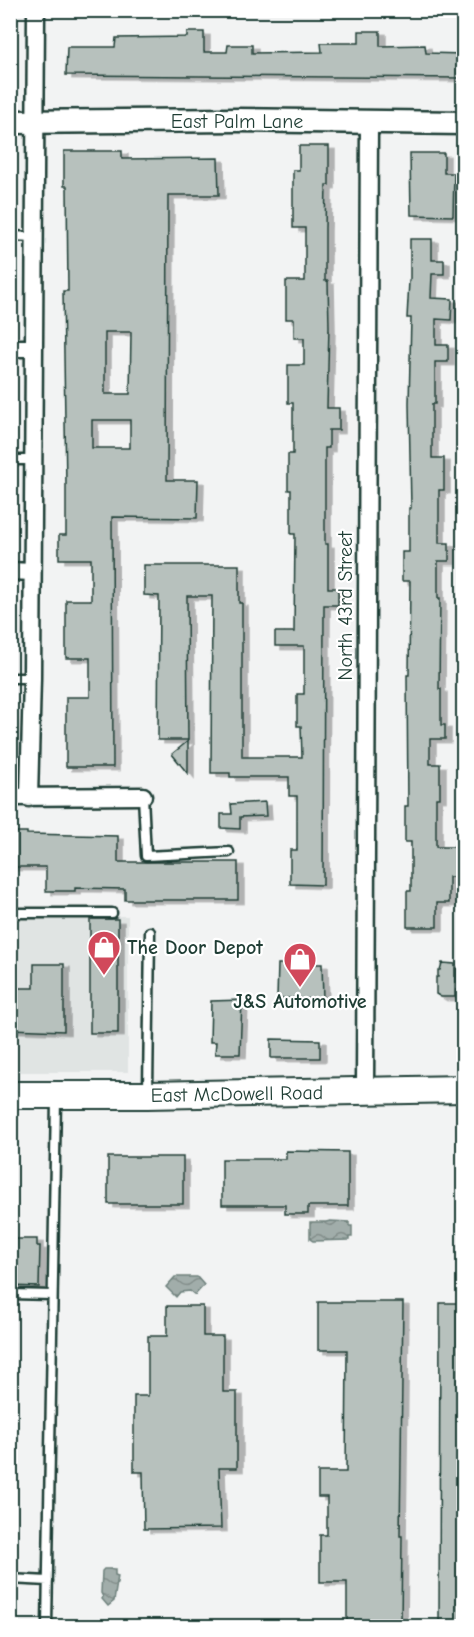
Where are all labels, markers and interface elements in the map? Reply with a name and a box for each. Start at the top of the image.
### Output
street label: East Palm Lane [171,110,303,133]
street label: North 43rd Street [334,530,357,681]
shop icon: The Door Depot [86,929,122,976]
place label: The Door Depot [127,936,263,959]
shop icon: J&S Automotive [282,941,318,988]
place label: J&S Automotive [233,990,367,1013]
street label: East McDowell Road [150,1081,324,1107]

